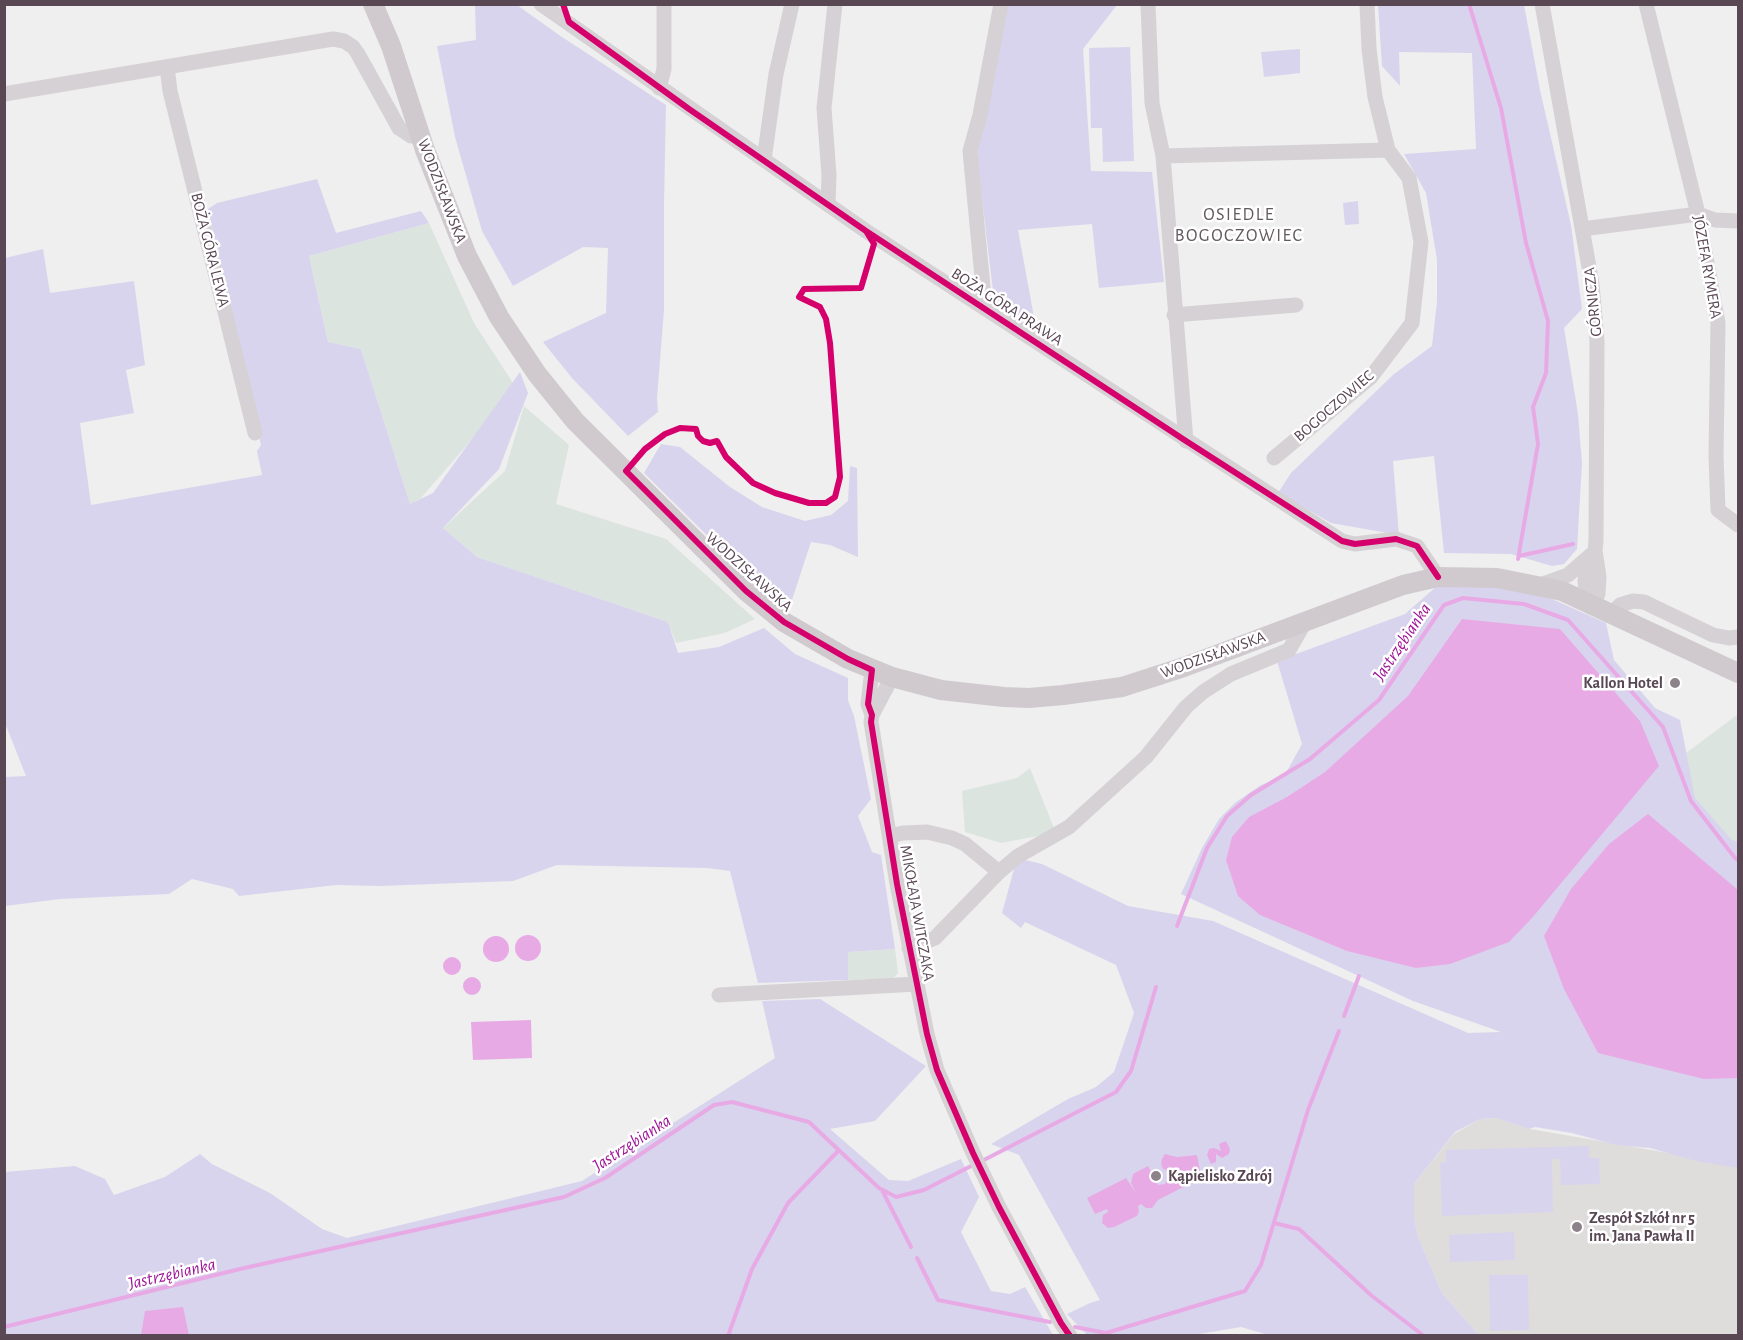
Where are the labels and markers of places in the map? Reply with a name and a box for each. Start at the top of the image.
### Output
place label: Kallon Hotel [1583,673,1663,693]
marker: Kallon Hotel [1668,676,1682,690]
place label: Kąpielisko Zdrój [1168,1166,1272,1186]
marker: Kąpielisko Zdrój [1149,1169,1163,1183]
place label: Zespół Szkół nr 5 im. Jana Pawła II [1589,1208,1695,1246]
marker: Zespół Szkół nr 5 im. Jana Pawła II [1570,1220,1584,1234]

